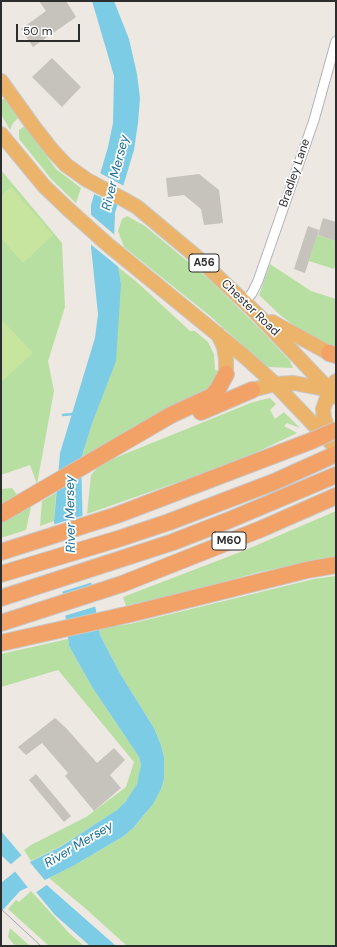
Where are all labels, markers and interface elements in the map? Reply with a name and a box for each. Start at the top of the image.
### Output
scale bar [18,16,82,42]
text: 50 m [23,23,52,39]
water label: River Mersey [99,134,133,212]
street label: Bradley Lane [277,137,313,209]
road number: A56 [189,254,219,272]
street label: Chester Road [218,277,282,339]
water label: River Mersey [63,475,79,553]
road number: M60 [212,532,246,550]
water label: River Mersey [42,818,116,872]

